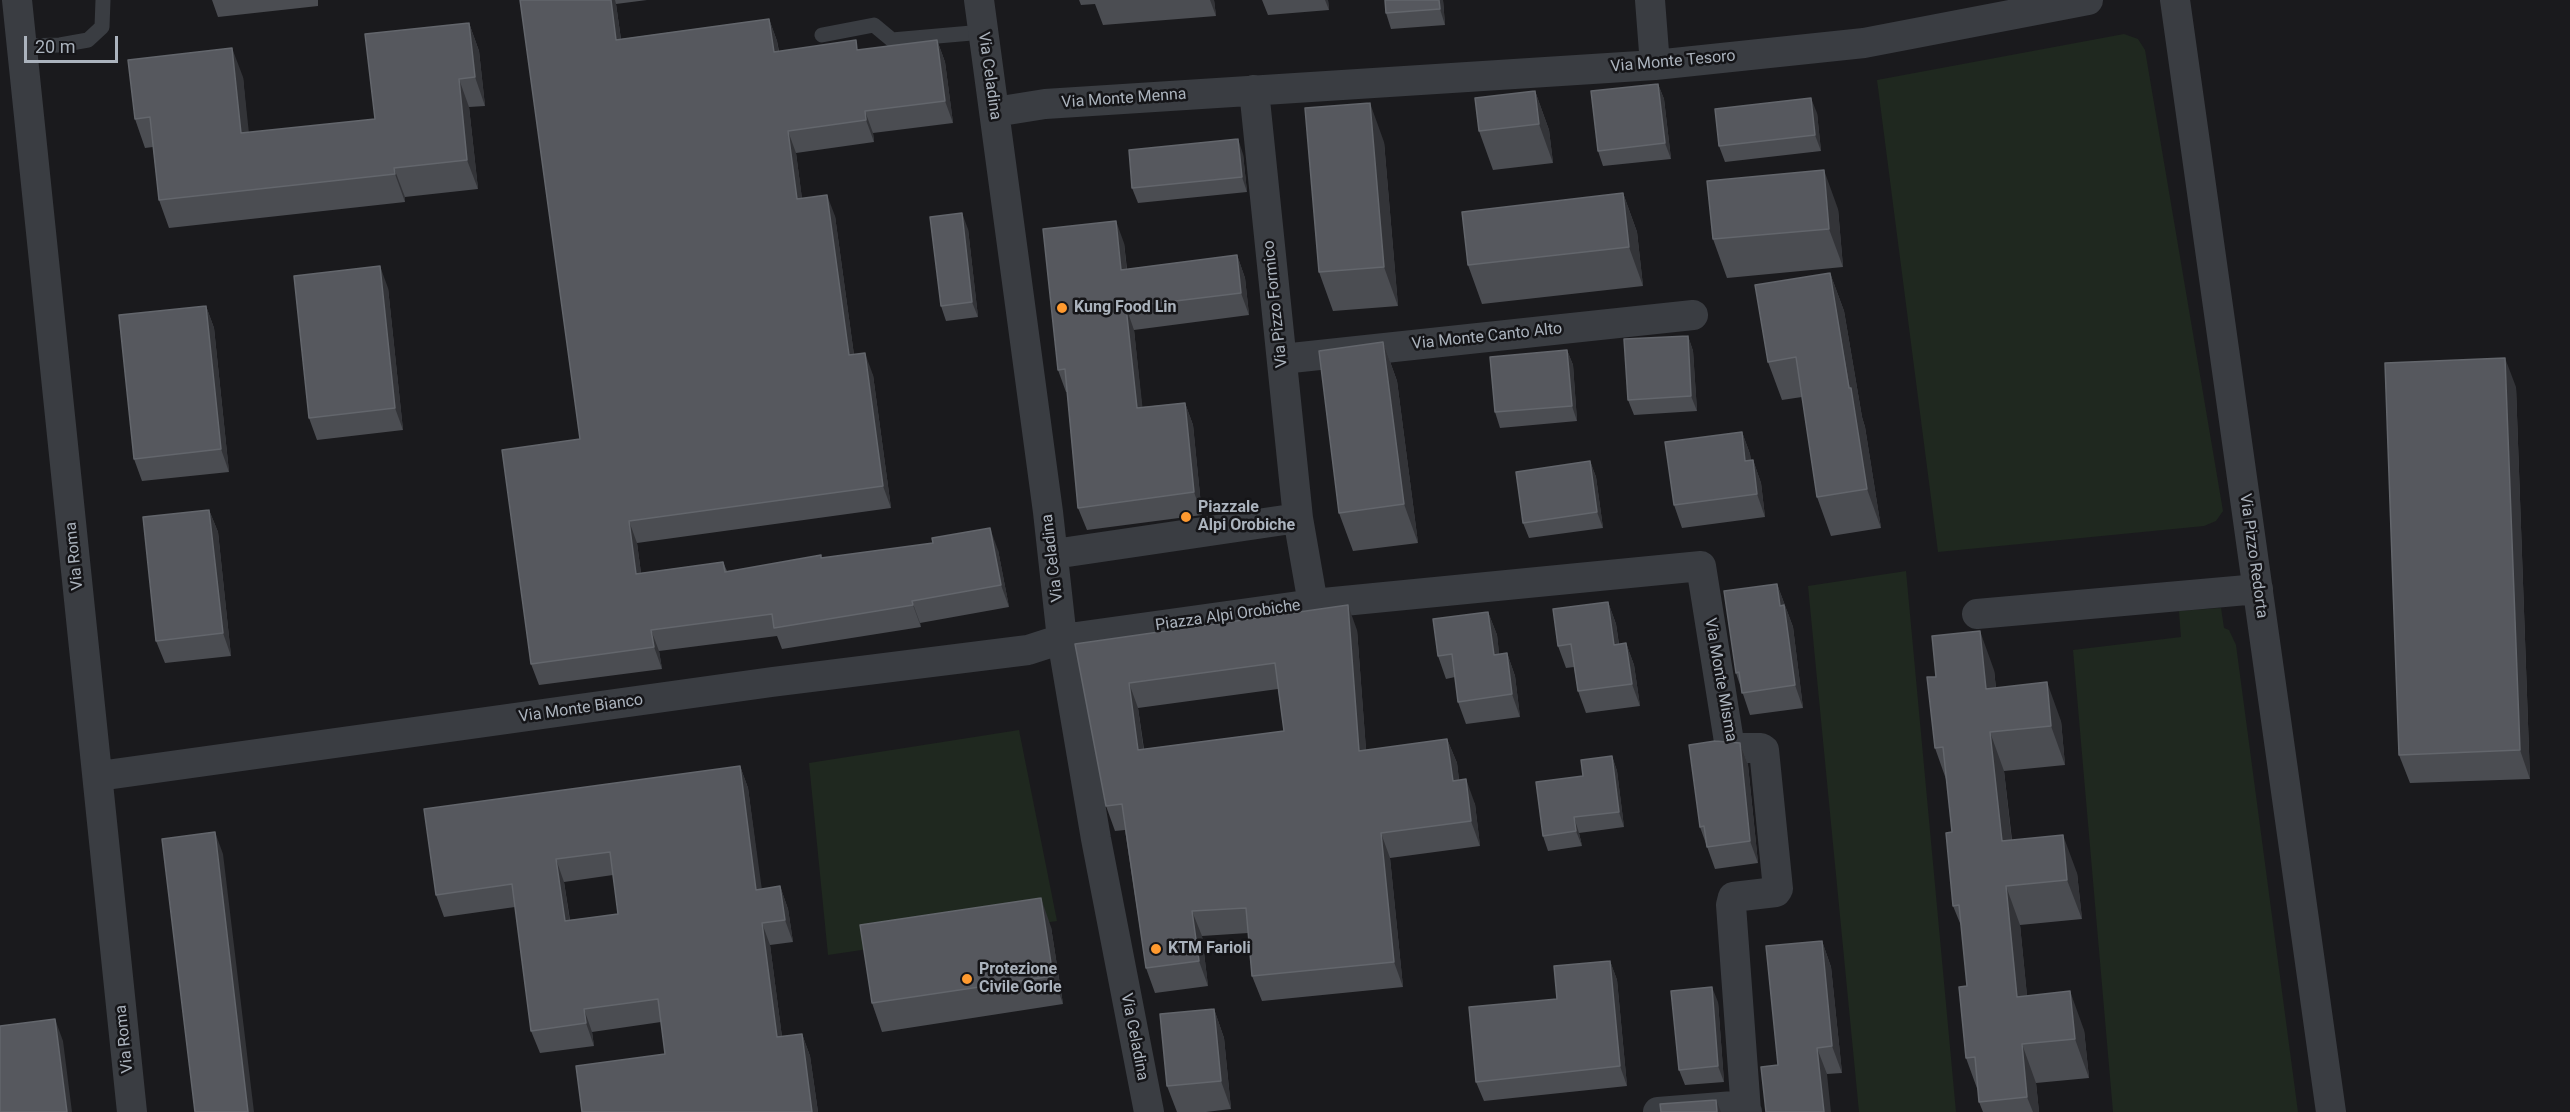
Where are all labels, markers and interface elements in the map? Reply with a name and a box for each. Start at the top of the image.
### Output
scale bar [27,24,122,62]
street label: Via Celadina [973,31,1005,121]
text: 20 m [35,36,75,57]
street label: Via Monte Tesoro [1610,47,1736,77]
street label: Via Monte Menna [1061,85,1187,113]
street label: Via Pizzo Formico [1260,239,1292,369]
place label: Kung Food Lin [1074,298,1177,318]
marker: Kung Food Lin [1055,301,1069,315]
street label: Via Monte Canto Alto [1411,320,1563,354]
street label: Via Pizzo Redorta [2235,492,2271,620]
place label: Piazzale Alpi Orobiche [1198,498,1295,536]
marker: Piazzale Alpi Orobiche [1179,510,1193,524]
street label: Via Celadina [1038,513,1068,603]
street label: Via Roma [62,521,88,591]
street label: Piazza Alpi Orobiche [1154,596,1302,636]
street label: Via Monte Misma [1700,617,1740,743]
street label: Via Monte Bianco [518,691,644,727]
place label: KTM Farioli [1168,939,1251,959]
marker: KTM Farioli [1149,942,1163,956]
place label: Protezione Civile Gorle [979,960,1062,998]
marker: Protezione Civile Gorle [960,972,974,986]
street label: Via Celadina [1116,992,1152,1082]
street label: Via Roma [112,1004,138,1074]

